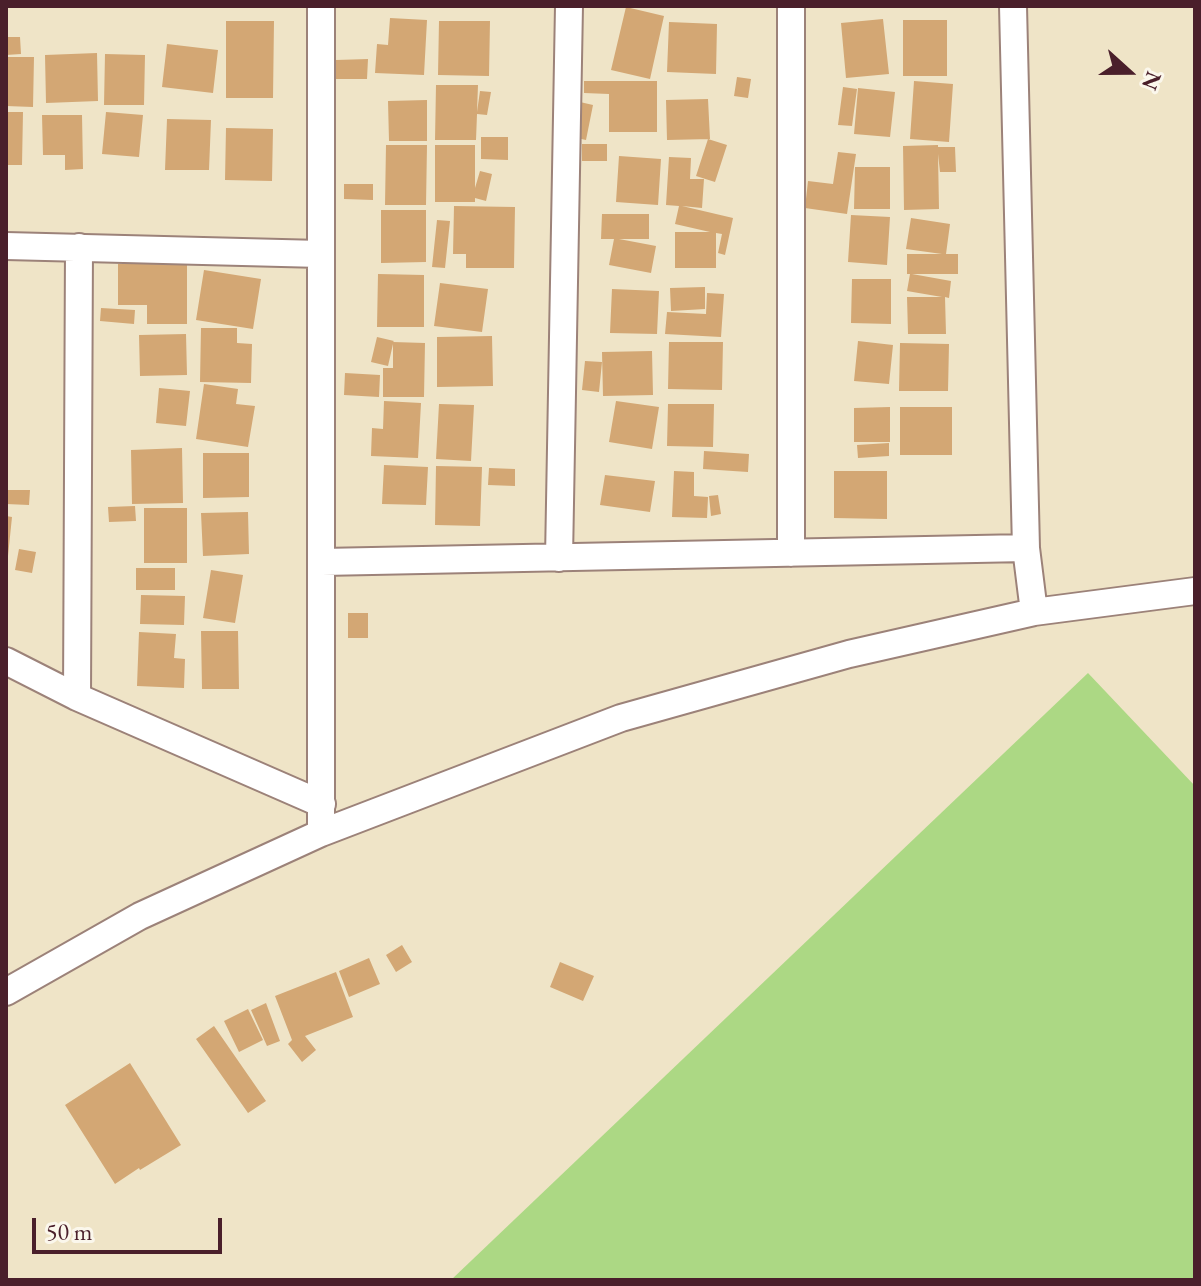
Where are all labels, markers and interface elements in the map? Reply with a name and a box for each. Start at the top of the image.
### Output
north arrow [1089,32,1169,112]
text: N [1135,67,1169,94]
scale bar [36,1202,226,1252]
text: 50 m [46,1216,93,1247]

